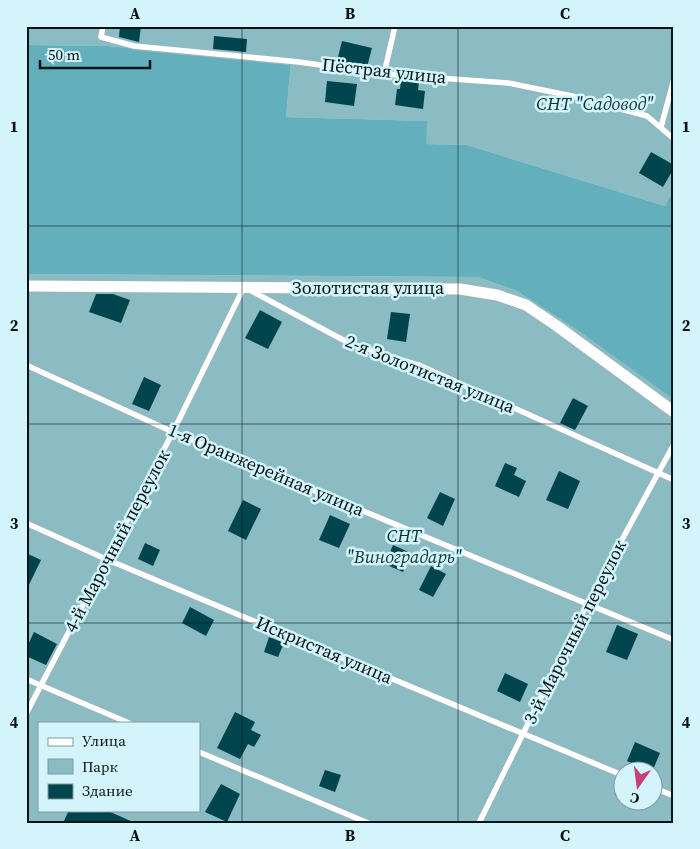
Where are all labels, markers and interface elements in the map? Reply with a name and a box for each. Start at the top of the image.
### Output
text: A [130,2,141,24]
text: B [345,2,356,24]
text: C [560,2,570,24]
scale bar [40,38,150,70]
text: 50 m [48,44,80,65]
street label: Пёстрая улица [321,52,448,90]
park label: СНТ "Садовод" [536,91,654,116]
text: 1 [10,115,18,137]
text: 1 [682,115,690,137]
street label: Золотистая улица [292,275,445,300]
text: 2 [10,314,19,336]
text: 2 [682,314,691,336]
street label: 2-я Золотистая улица [342,328,519,419]
street label: 1-я Оранжерейная улица [164,417,369,523]
street label: 4-й Марочный переулок [58,445,175,637]
text: 3 [10,512,19,534]
text: 3 [682,512,691,534]
park label: СНТ "Виноградарь" [346,523,462,569]
street label: 3-й Марочный переулок [517,535,632,728]
street label: Искристая улица [252,609,397,690]
text: 4 [10,711,19,733]
text: 4 [682,711,691,733]
legend [38,722,200,812]
text: Улица [82,730,126,751]
text: Парк [82,756,118,777]
north arrow [612,762,662,812]
text: Здание [82,780,133,801]
text: С [628,788,642,809]
text: A [130,824,141,846]
text: B [345,824,356,846]
text: C [560,824,570,846]

